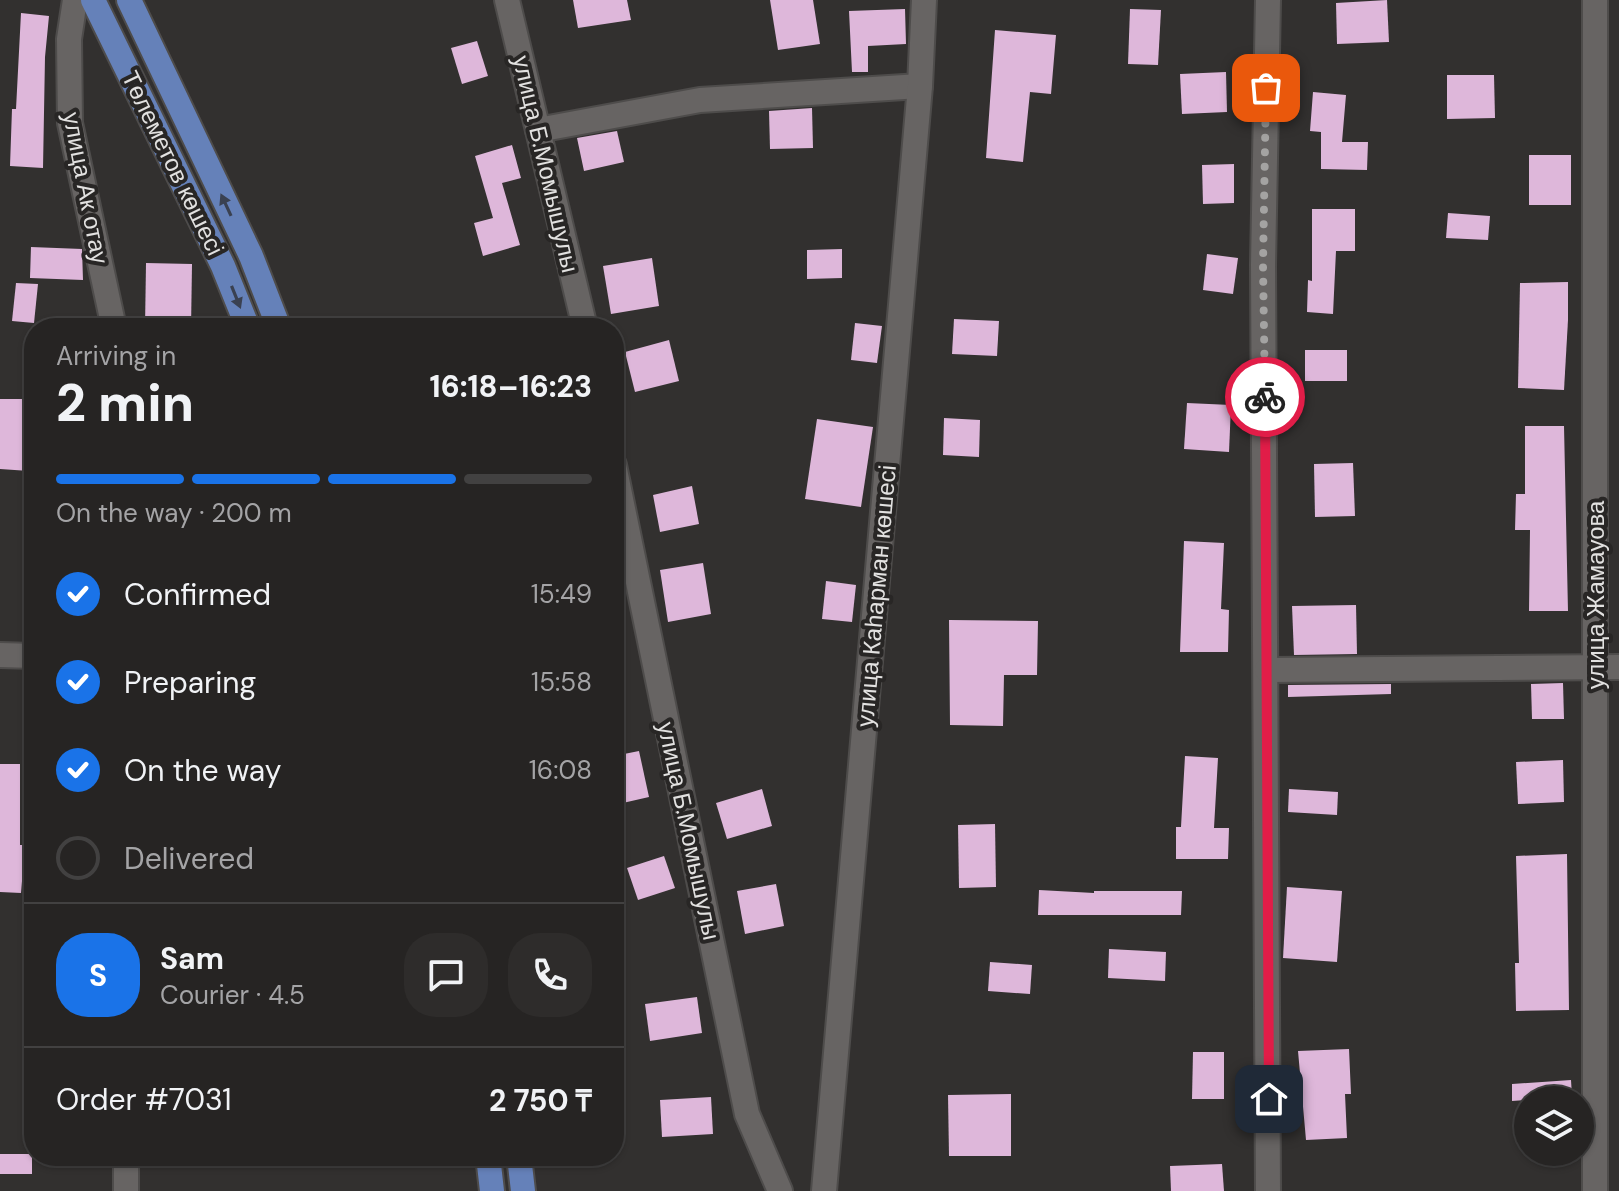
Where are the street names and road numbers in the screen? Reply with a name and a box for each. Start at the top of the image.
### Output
street label: улица Б.Момышулы [506,52,586,276]
street label: Төлеметов көшесі [115,66,231,260]
street label: улица Ак отау [56,110,116,266]
street label: улица Каһарман көшесі [849,464,903,728]
street label: улица Жамауова [1580,500,1611,689]
street label: улица Б.Момышулы [651,719,727,943]

